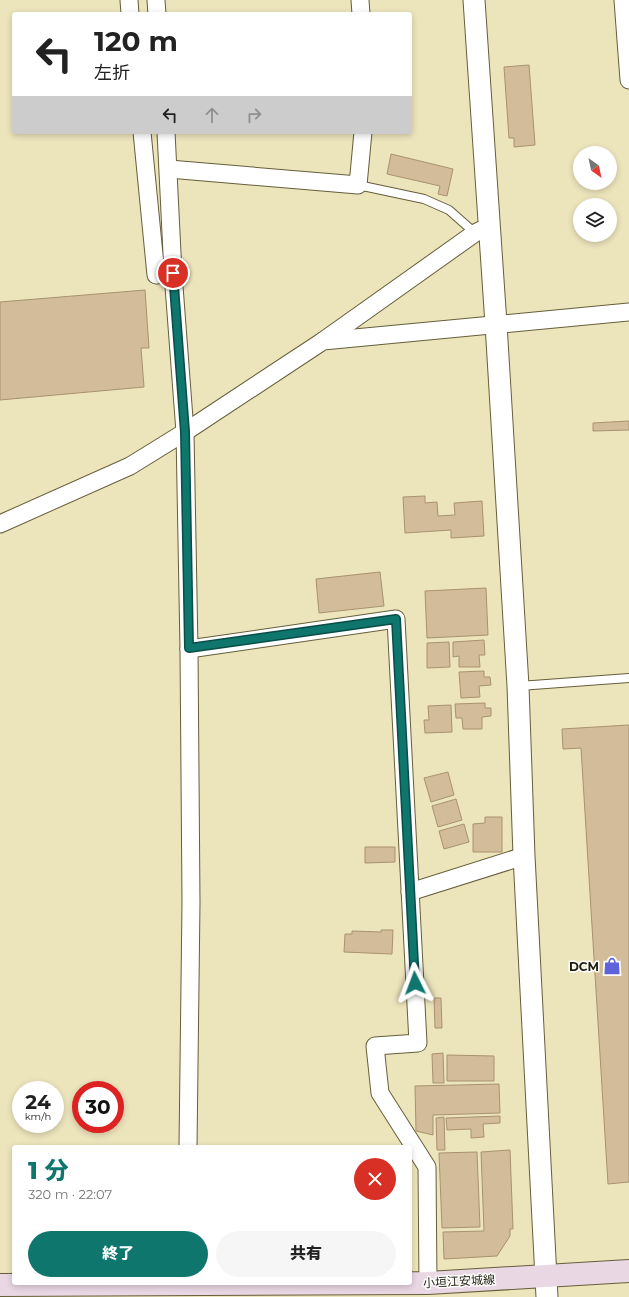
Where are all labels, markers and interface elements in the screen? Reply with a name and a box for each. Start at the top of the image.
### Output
text: 120 m [94,24,178,58]
icon: left [28,28,80,80]
text: 左折 [94,62,130,84]
icon: left [159,104,181,126]
icon: ahead [201,104,223,126]
icon: right [243,104,265,126]
north arrow [573,146,617,190]
map controls [573,146,617,242]
button: layers [573,198,617,242]
pin [156,256,190,290]
icon: arrive [162,262,184,284]
shop icon: DCM [602,956,622,976]
place label: DCM [569,959,599,974]
position arrow [394,962,436,1004]
speed limit sign: 30 [72,1081,124,1133]
text: 24 [25,1090,51,1114]
text: km/h [25,1110,51,1123]
text: 1 分 [28,1156,69,1185]
button: close [354,1158,396,1200]
text: 320 m · 22:07 [28,1186,112,1202]
button: 終了 [28,1231,208,1277]
button: 共有 [216,1231,396,1277]
street label: 小垣江安城線 [423,1272,495,1290]

